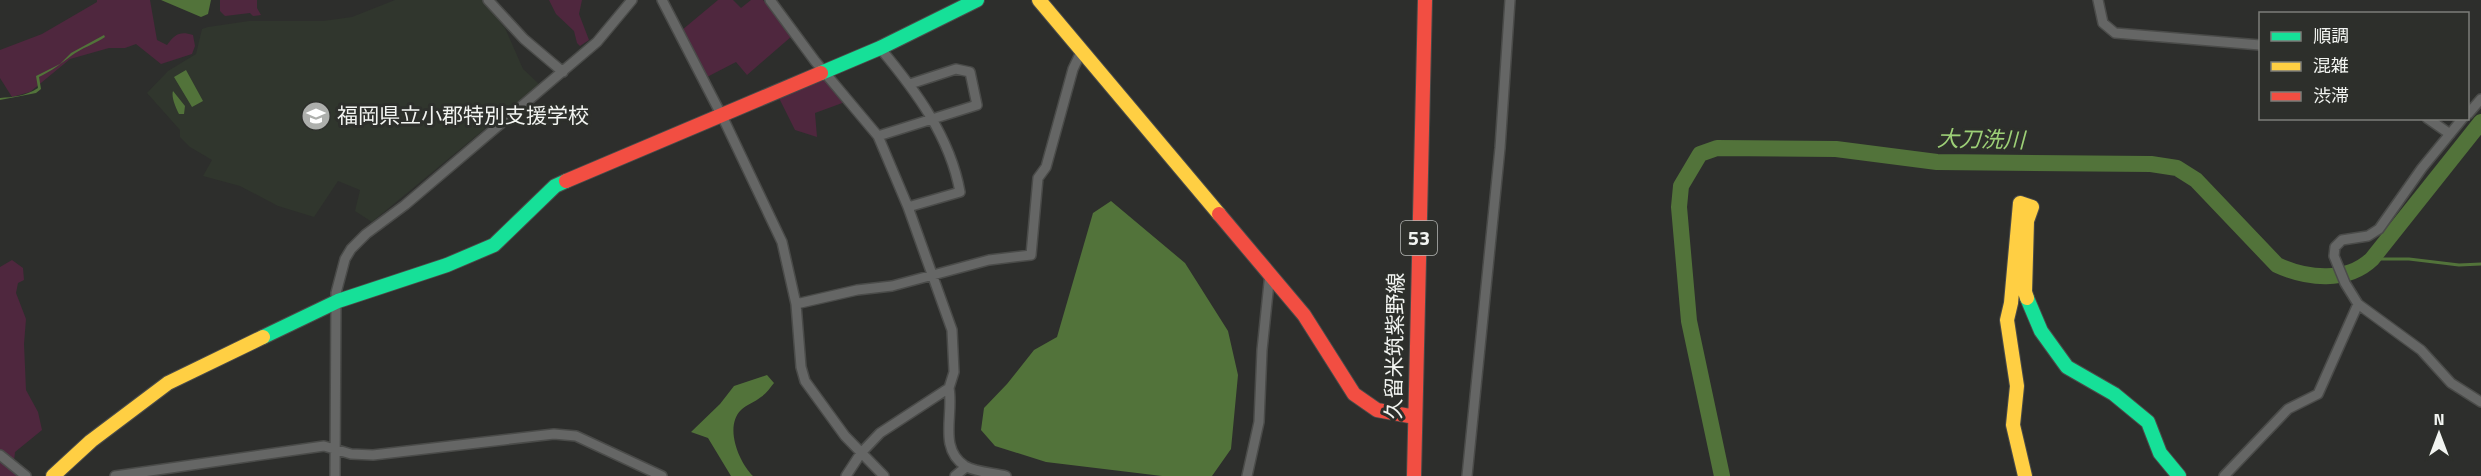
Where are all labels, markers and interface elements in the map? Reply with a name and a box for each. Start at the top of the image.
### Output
legend [2259,12,2469,120]
text: 順調 [2313,22,2349,49]
text: 混雑 [2313,52,2349,79]
text: 渋滞 [2313,82,2349,109]
place label: 福岡県立小郡特別支援学校 [337,99,589,131]
school or university icon: 福岡県立小郡特別支援学校 [300,100,332,132]
water label: 大刀洗川 [1937,121,2027,157]
road number: 53 [1401,221,1437,255]
street label: 久留米筑紫野線 [1377,272,1411,420]
north arrow [2409,404,2469,464]
text: N [2433,407,2445,431]

